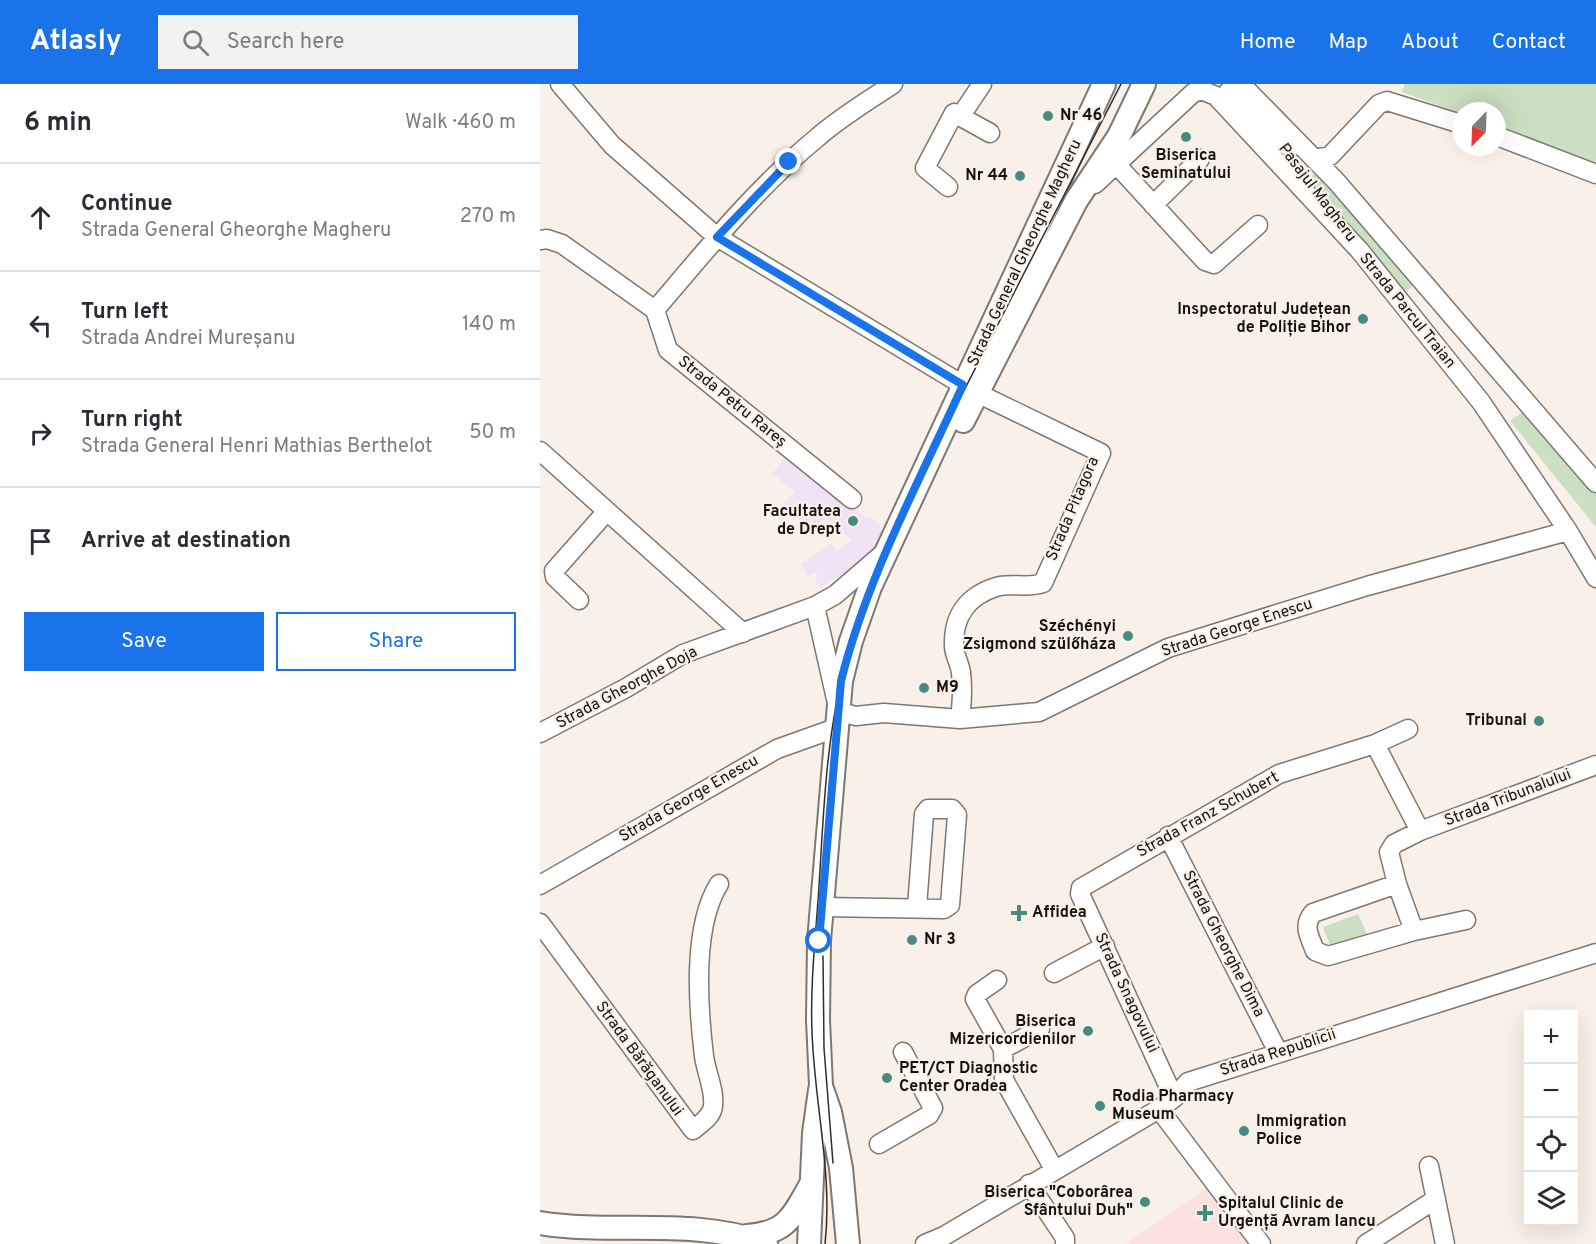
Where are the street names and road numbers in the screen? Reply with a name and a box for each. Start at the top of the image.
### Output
street label: Strada General Gheorghe Magheru [963,136,1087,370]
street label: Pasajul Magheru [1273,140,1361,246]
street label: Strada Parcul Traian [1354,249,1460,373]
street label: Strada Petru Rareș [674,352,790,452]
street label: Strada Pitagora [1042,454,1104,564]
street label: Strada George Enescu [1159,594,1315,662]
street label: Strada Gheorghe Doja [553,642,701,734]
street label: Strada George Enescu [616,751,762,847]
street label: Strada Tribunalului [1442,765,1574,831]
street label: Strada Franz Schubert [1133,768,1283,862]
street label: Strada Gheorghe Dima [1177,867,1269,1021]
street label: Strada Snagovului [1089,930,1163,1056]
street label: Strada Bărăganului [591,998,687,1120]
street label: Strada Republicii [1217,1025,1339,1081]

